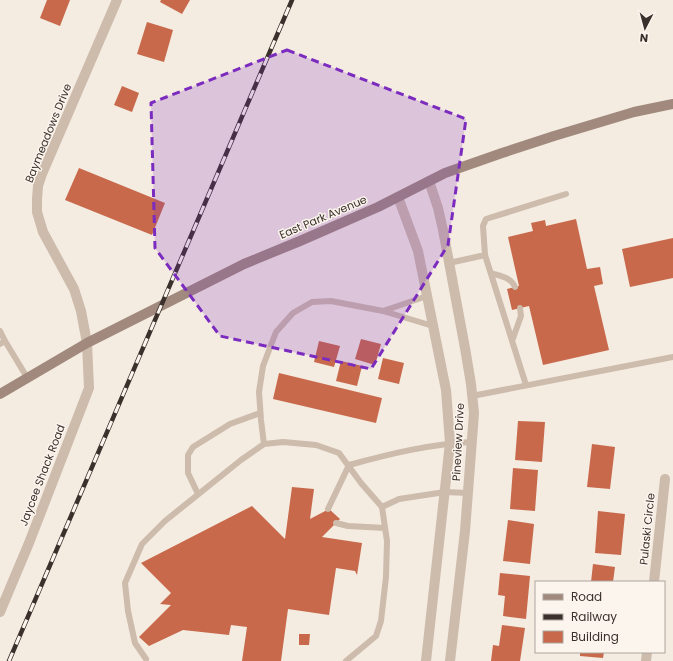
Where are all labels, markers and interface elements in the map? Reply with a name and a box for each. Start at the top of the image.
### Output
north arrow [625,8,665,48]
text: N [639,30,649,46]
street label: Baymeadows Drive [21,81,75,185]
street label: East Park Avenue [277,191,369,243]
street label: Pineview Drive [448,402,468,481]
street label: Jaycee Shack Road [15,422,69,528]
street label: Pulaski Circle [635,492,659,566]
legend [535,581,665,653]
text: Road [571,588,602,605]
text: Railway [571,608,617,625]
text: Building [571,628,619,645]

